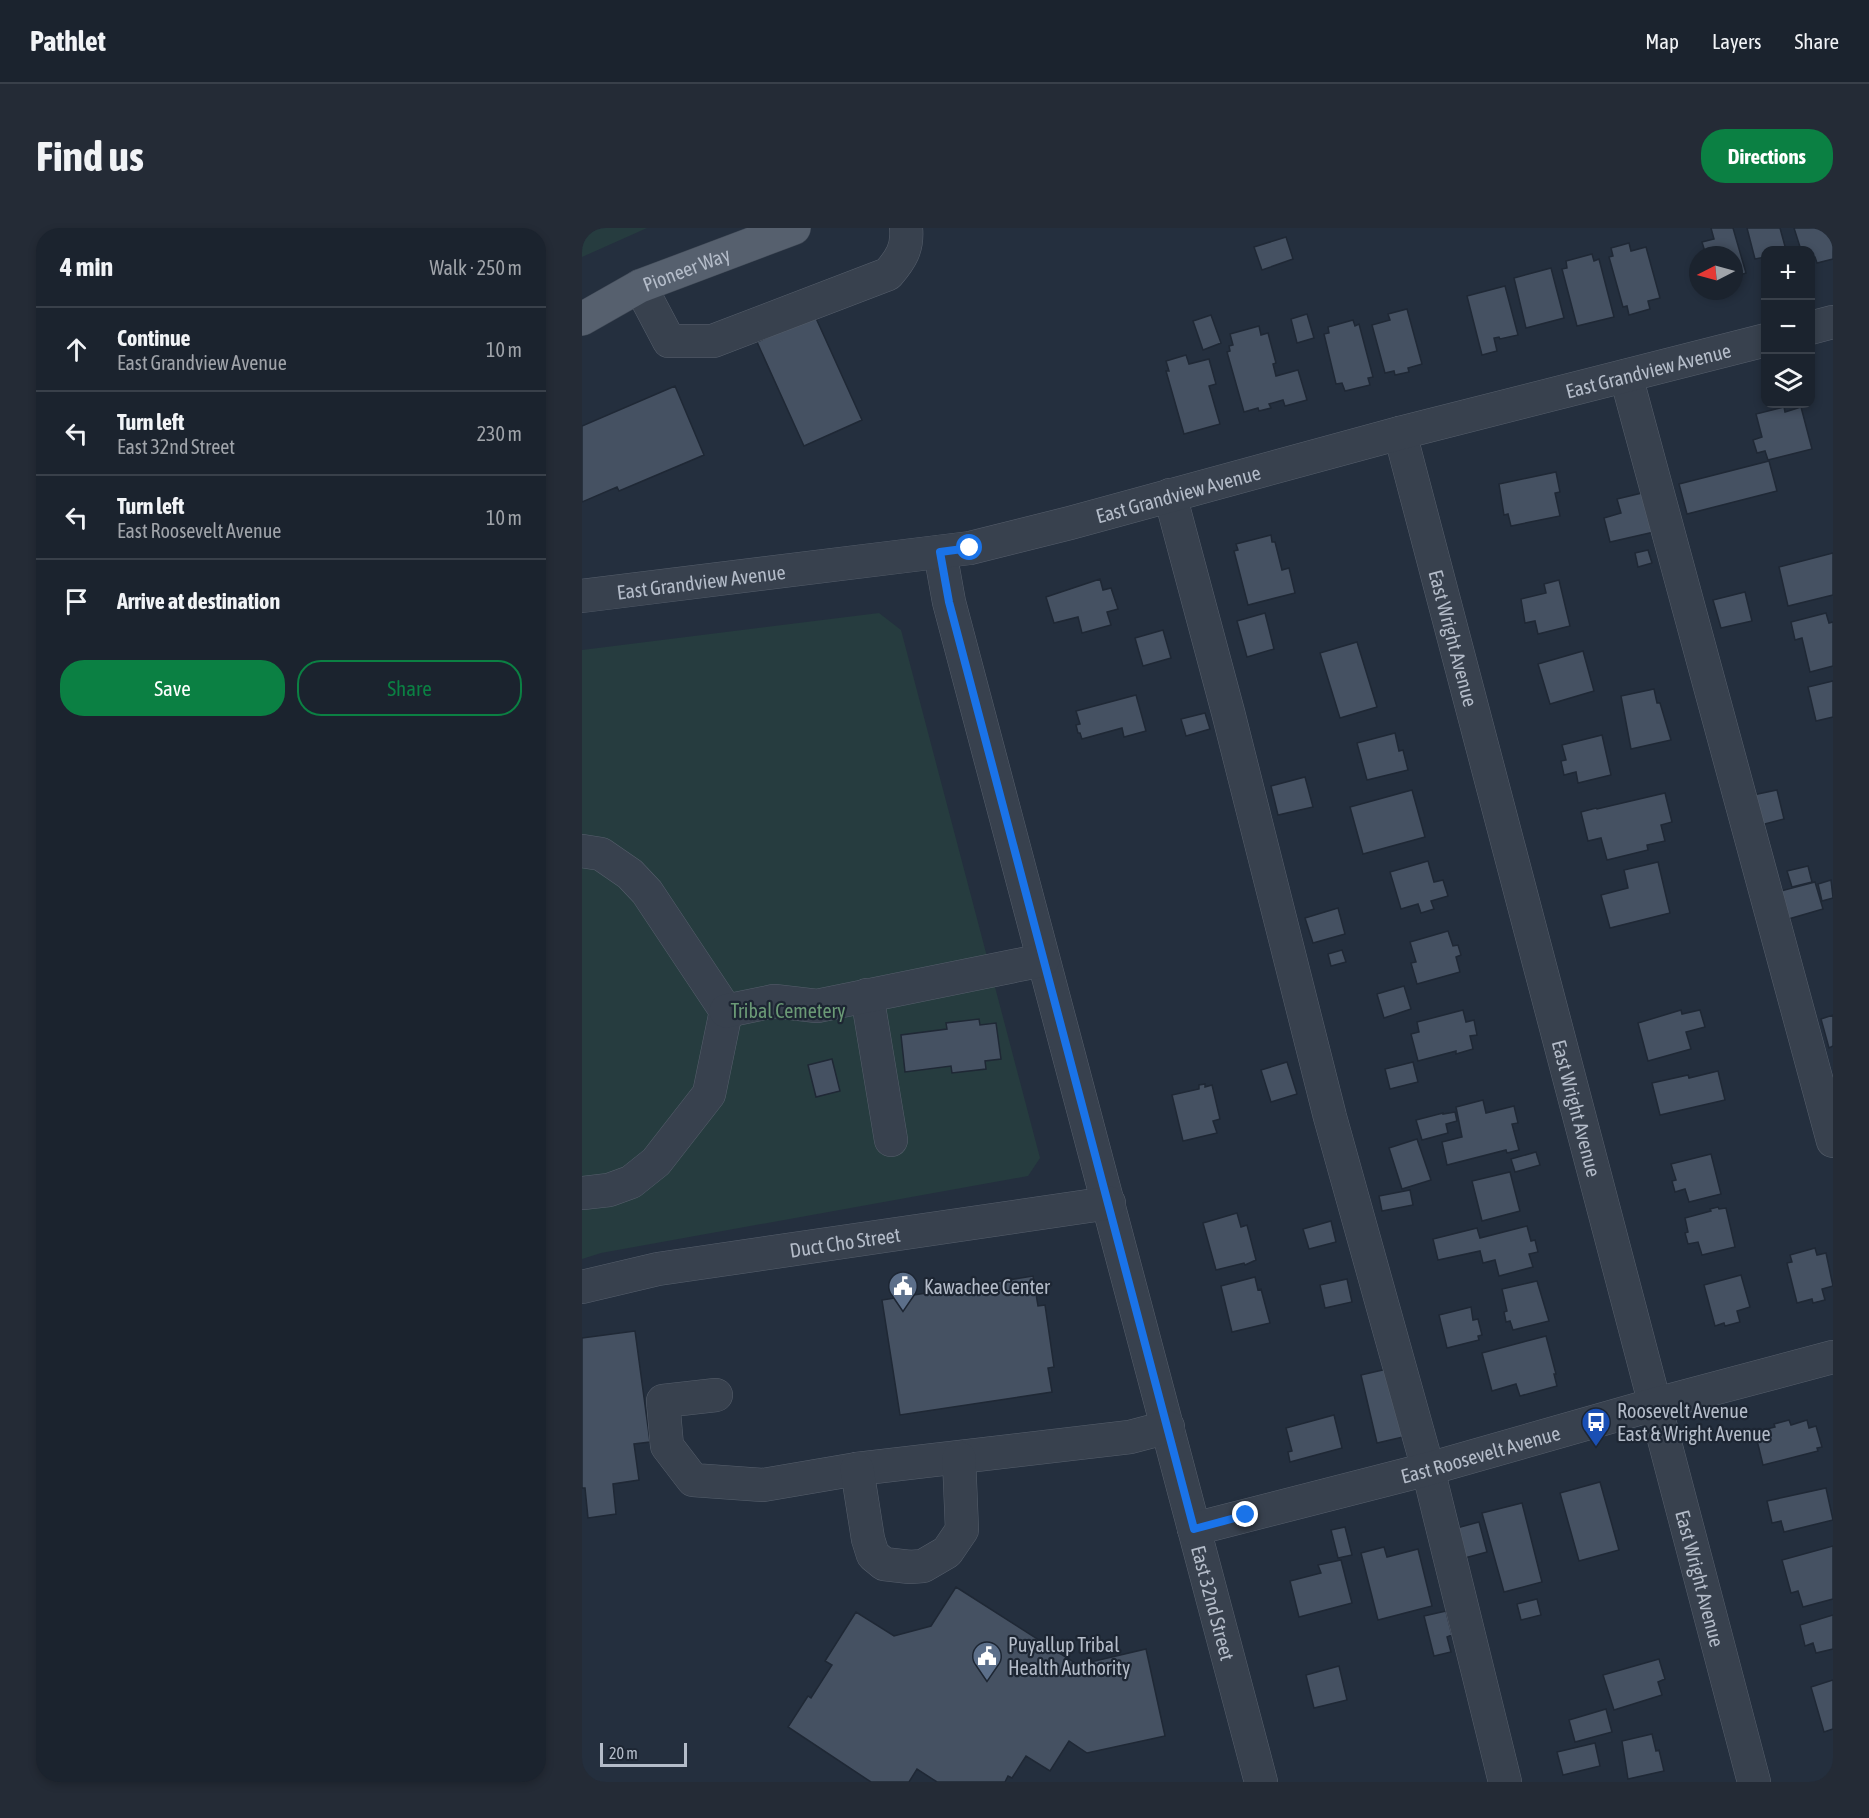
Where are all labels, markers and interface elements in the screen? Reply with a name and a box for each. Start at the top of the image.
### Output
text: Pathlet [30,25,106,57]
text: Map [1645,29,1679,53]
text: Layers [1712,29,1762,53]
text: Share [1795,29,1839,53]
button: Directions [1701,129,1833,183]
text: Find us [36,132,144,180]
street label: Pioneer Way [639,242,733,295]
north arrow [1689,246,1743,300]
map controls [1761,246,1815,408]
button: + [1761,246,1815,300]
text: 4 min [60,252,113,282]
text: Walk · 250 m [430,256,522,279]
button: − [1761,300,1815,354]
text: Continue [117,325,191,351]
icon: ahead [60,333,93,366]
text: 10 m [486,338,522,361]
street label: East Grandview Avenue [1563,338,1733,402]
text: East Grandview Avenue [117,351,287,374]
button: layers [1761,354,1815,408]
text: Turn left [117,409,184,435]
icon: left [60,417,93,450]
text: 230 m [477,422,522,445]
text: East 32nd Street [117,435,235,458]
street label: East Grandview Avenue [1093,460,1263,527]
text: Turn left [117,493,184,519]
icon: left [60,501,93,534]
text: 10 m [486,506,522,529]
text: East Roosevelt Avenue [117,519,281,542]
route start [956,534,982,560]
street label: East Grandview Avenue [615,559,787,603]
street label: East Wright Avenue [1425,567,1483,709]
icon: arrive [60,585,93,618]
text: Arrive at destination [117,588,280,614]
button: Save [60,660,285,716]
button: Share [297,660,522,716]
park label: Tribal Cemetery [730,999,846,1022]
street label: East Wright Avenue [1548,1037,1606,1179]
street label: Duct Cho Street [788,1222,902,1261]
public building icon: Kawachee Center [887,1270,919,1312]
place label: Kawachee Center [924,1275,1051,1298]
place label: Roosevelt Avenue East & Wright Avenue [1617,1399,1771,1445]
bus stop icon: Roosevelt Avenue East & Wright Avenue [1580,1406,1612,1448]
street label: East Roosevelt Avenue [1398,1420,1563,1487]
route end [1232,1501,1258,1527]
street label: East Wright Avenue [1672,1507,1730,1649]
street label: East 32nd Street [1187,1543,1240,1663]
place label: Puyallup Tribal Health Authority [1008,1633,1130,1679]
public building icon: Puyallup Tribal Health Authority [971,1640,1003,1682]
scale bar [600,1740,687,1768]
text: 20 m [609,1744,638,1762]

